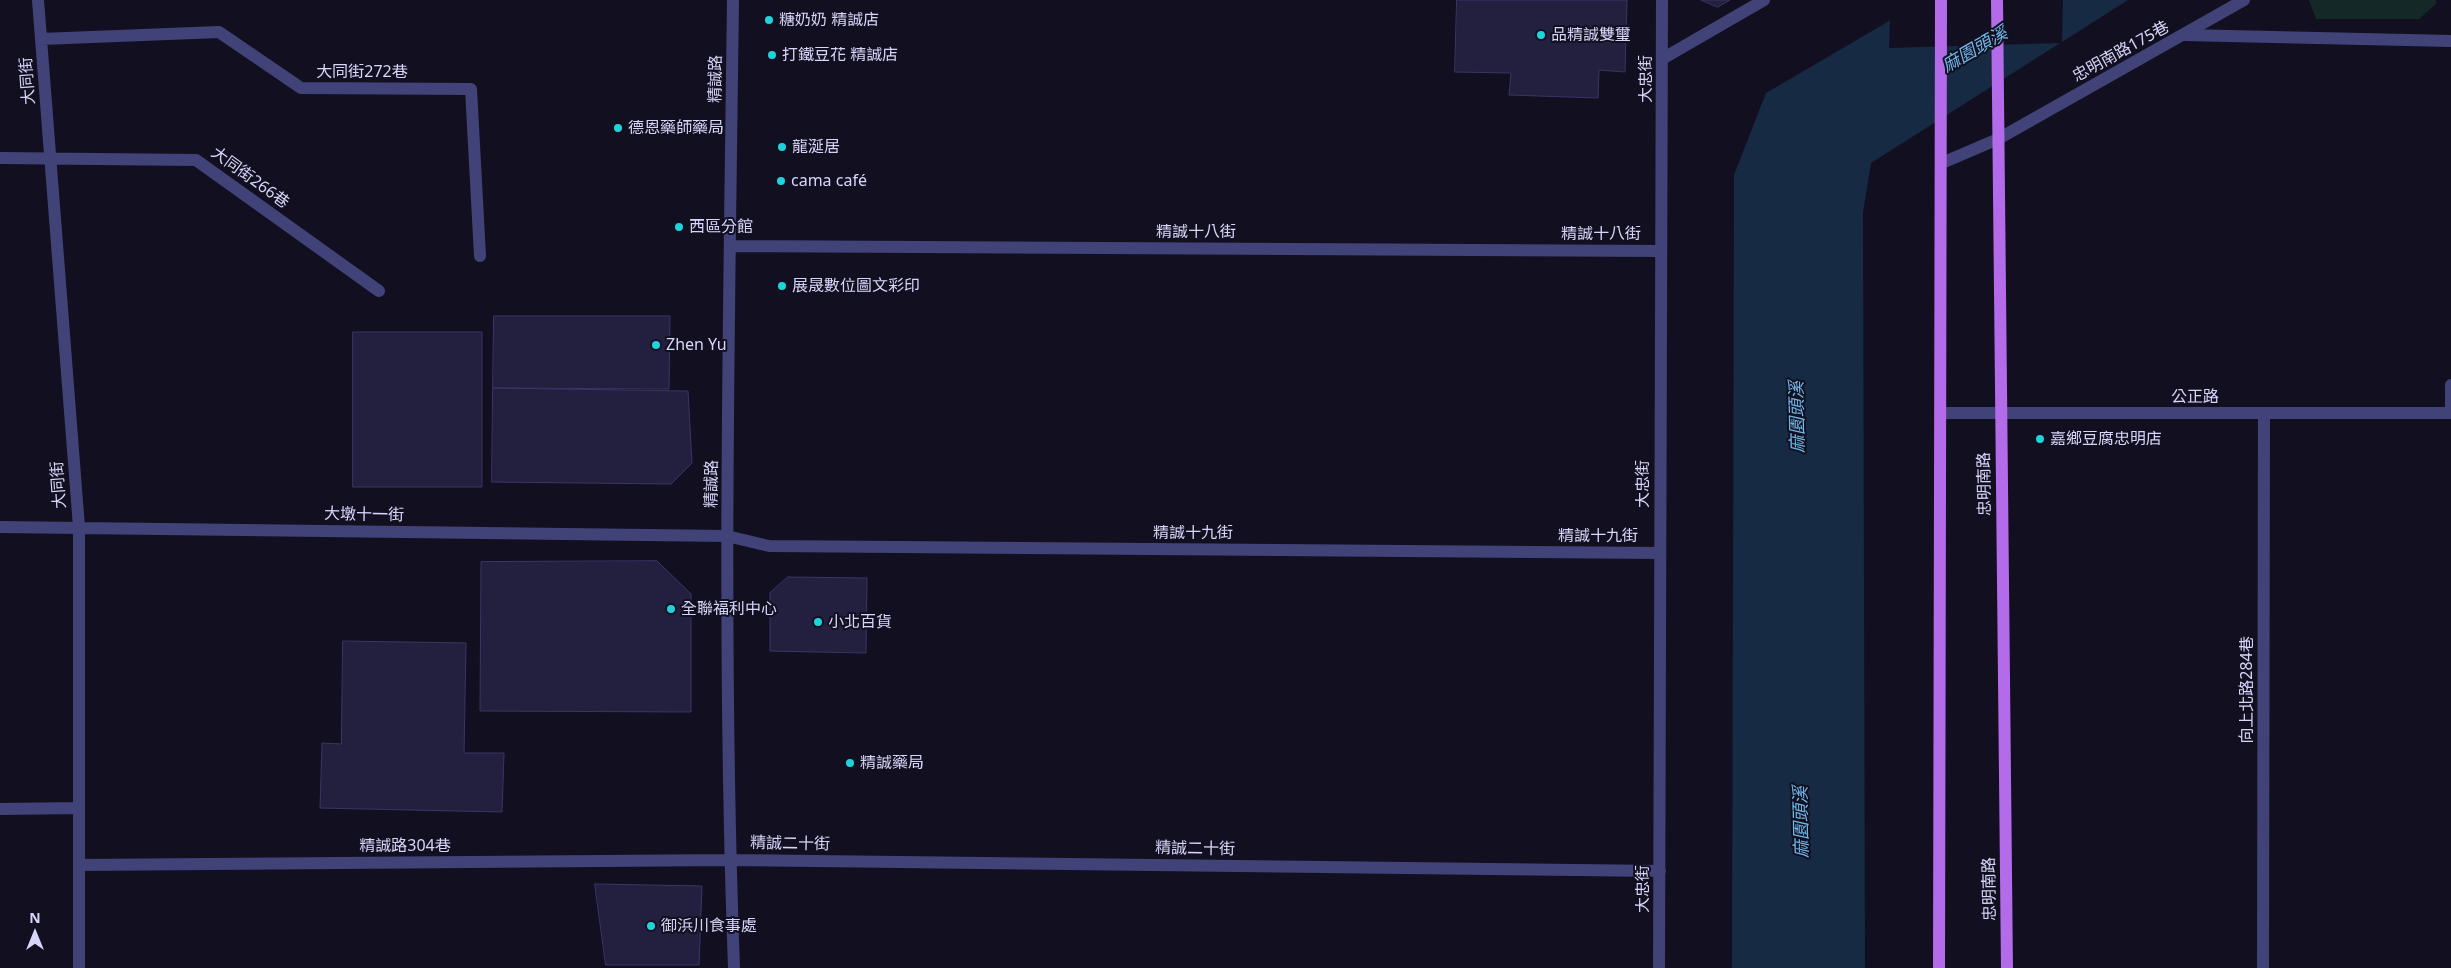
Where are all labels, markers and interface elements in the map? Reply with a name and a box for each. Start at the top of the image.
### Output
place label: 糖奶奶 精誠店 [779,10,879,30]
marker: 糖奶奶 精誠店 [763,14,775,26]
street label: 忠明南路175巷 [2069,18,2173,86]
water label: 麻園頭溪 [1938,23,2012,77]
place label: 品精誠雙璽 [1551,25,1631,45]
marker: 品精誠雙璽 [1535,29,1547,41]
place label: 打鐵豆花 精誠店 [782,45,898,65]
marker: 打鐵豆花 精誠店 [766,49,778,61]
street label: 精誠路 [706,55,726,103]
street label: 大忠街 [1636,55,1656,103]
street label: 大同街 [17,56,39,106]
street label: 大同街272巷 [316,62,408,82]
place label: 德恩藥師藥局 [628,118,724,138]
marker: 德恩藥師藥局 [612,122,624,134]
place label: 龍涎居 [792,137,840,157]
marker: 龍涎居 [776,141,788,153]
street label: 大同街266巷 [207,143,293,213]
place label: cama café [791,171,867,191]
marker: cama café [775,175,787,187]
place label: 西區分館 [689,217,753,237]
marker: 西區分館 [673,221,685,233]
street label: 精誠十八街 [1156,222,1236,242]
street label: 精誠十八街 [1561,224,1641,244]
place label: 展晟數位圖文彩印 [792,276,920,296]
marker: 展晟數位圖文彩印 [776,280,788,292]
place label: Zhen Yu [666,335,727,355]
marker: Zhen Yu [650,339,662,351]
water label: 麻園頭溪 [1787,381,1809,453]
street label: 公正路 [2171,387,2219,407]
place label: 嘉鄉豆腐忠明店 [2050,429,2162,449]
marker: 嘉鄉豆腐忠明店 [2034,433,2046,445]
street label: 忠明南路 [1975,452,1995,516]
street label: 大同街 [48,460,70,510]
street label: 精誠路 [702,460,722,508]
street label: 大忠街 [1633,460,1653,508]
street label: 大墩十一街 [324,505,404,525]
street label: 精誠十九街 [1153,523,1233,543]
street label: 精誠十九街 [1558,526,1638,546]
place label: 全聯福利中心 [681,599,777,619]
marker: 全聯福利中心 [665,603,677,615]
place label: 小北百貨 [828,612,892,632]
marker: 小北百貨 [812,616,824,628]
street label: 向上北路284巷 [2237,636,2257,744]
place label: 精誠藥局 [860,753,924,773]
marker: 精誠藥局 [844,757,856,769]
water label: 麻園頭溪 [1791,786,1813,858]
street label: 精誠二十街 [750,834,830,854]
street label: 精誠路304巷 [359,836,451,856]
street label: 精誠二十街 [1155,839,1235,859]
street label: 忠明南路 [1980,857,2000,921]
street label: 大忠街 [1633,865,1653,913]
north arrow [10,908,60,958]
text: N [29,908,41,927]
place label: 御浜川食事處 [661,916,757,936]
marker: 御浜川食事處 [645,920,657,932]

